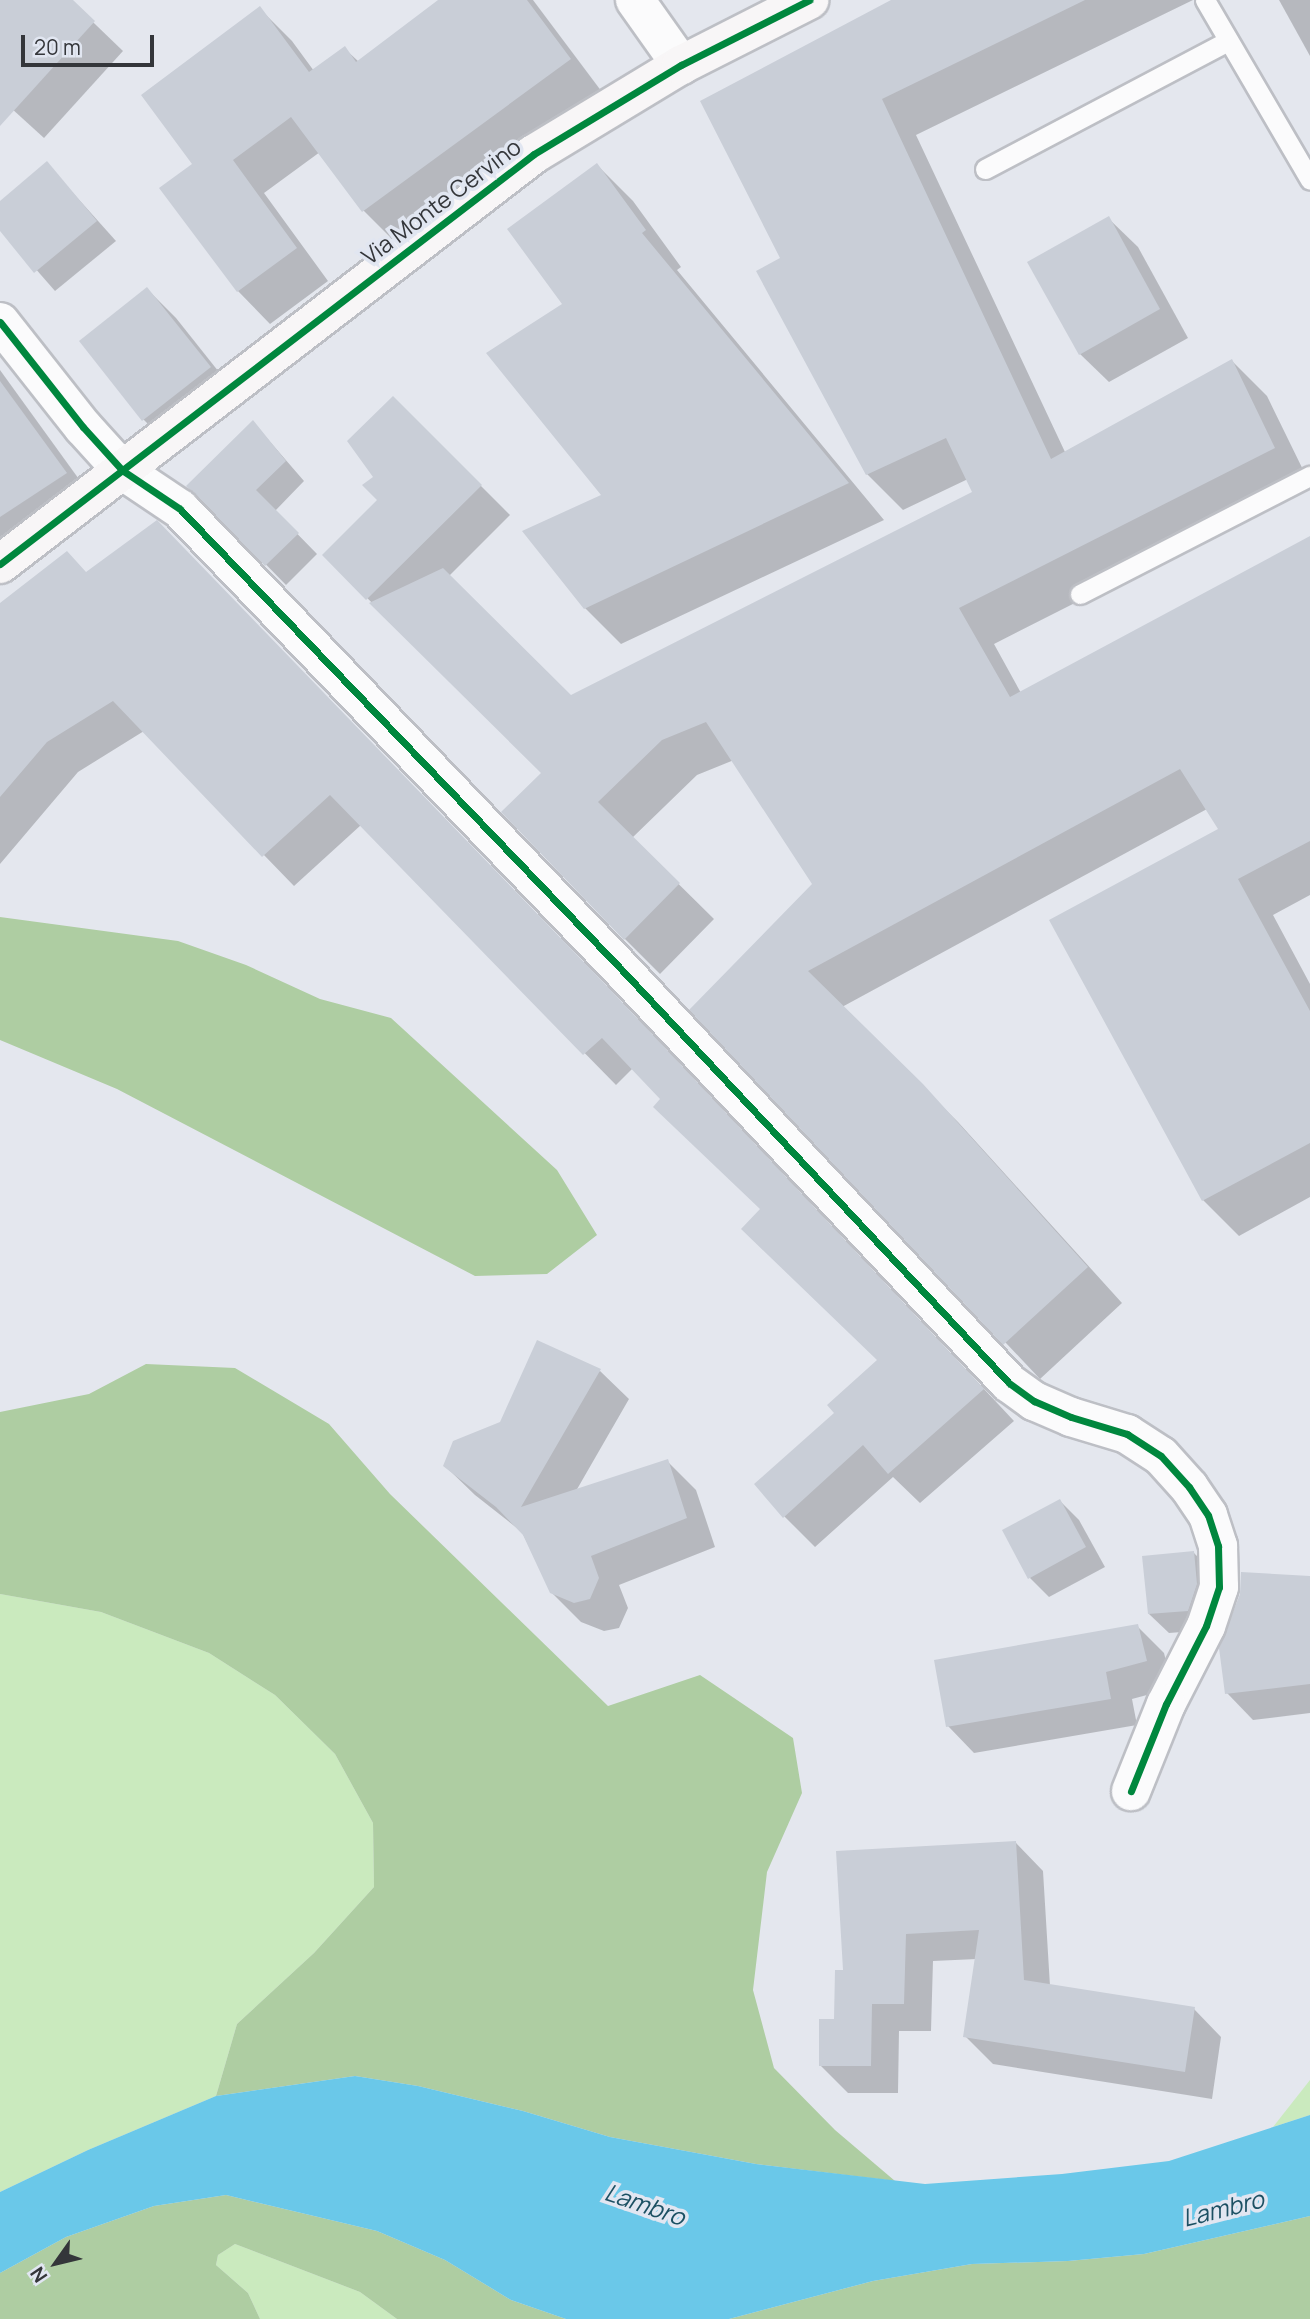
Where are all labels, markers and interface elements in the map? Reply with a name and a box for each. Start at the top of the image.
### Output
scale bar [24,21,158,65]
text: 20 m [34,33,81,61]
street label: Via Monte Cervino [356,132,526,270]
water label: Lambro [601,2177,689,2231]
water label: Lambro [1179,2184,1267,2232]
north arrow [21,2228,91,2298]
text: N [24,2262,53,2288]

